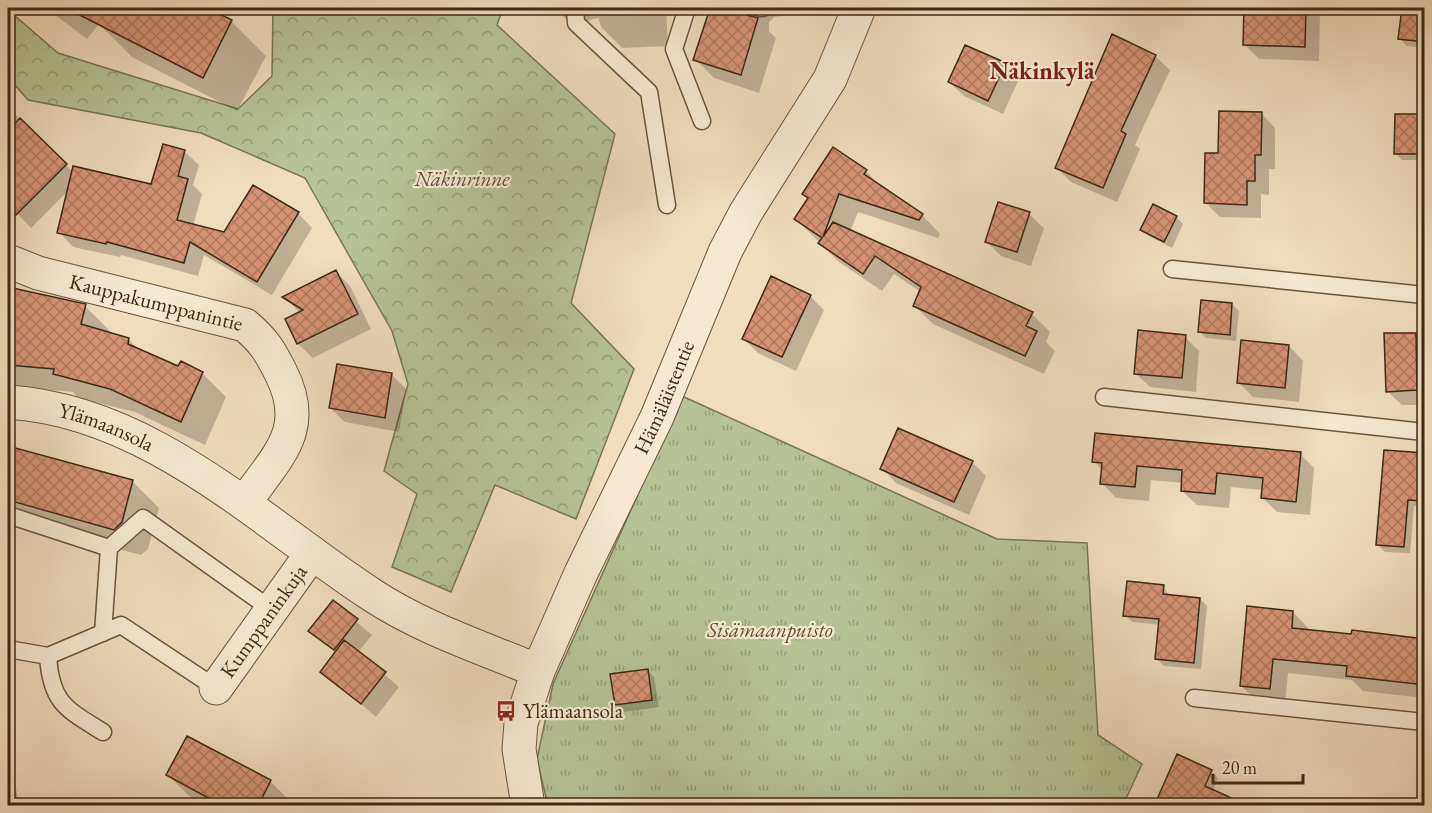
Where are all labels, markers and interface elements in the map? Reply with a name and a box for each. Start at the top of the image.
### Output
district label: Näkinkylä [990,55,1095,87]
park label: Näkinrinne [414,165,510,192]
street label: Kauppakumppanintie [67,267,246,337]
street label: Hämäläistentie [627,336,700,458]
street label: Ylämaansola [56,396,159,458]
street label: Kumppaninkuja [214,558,313,683]
park label: Sisämaanpuisto [706,616,833,643]
place label: Ylämaansola [523,697,624,724]
bus stop icon: Ylämaansola [494,699,518,723]
scale bar [1213,747,1303,785]
text: 20 m [1222,756,1257,779]

